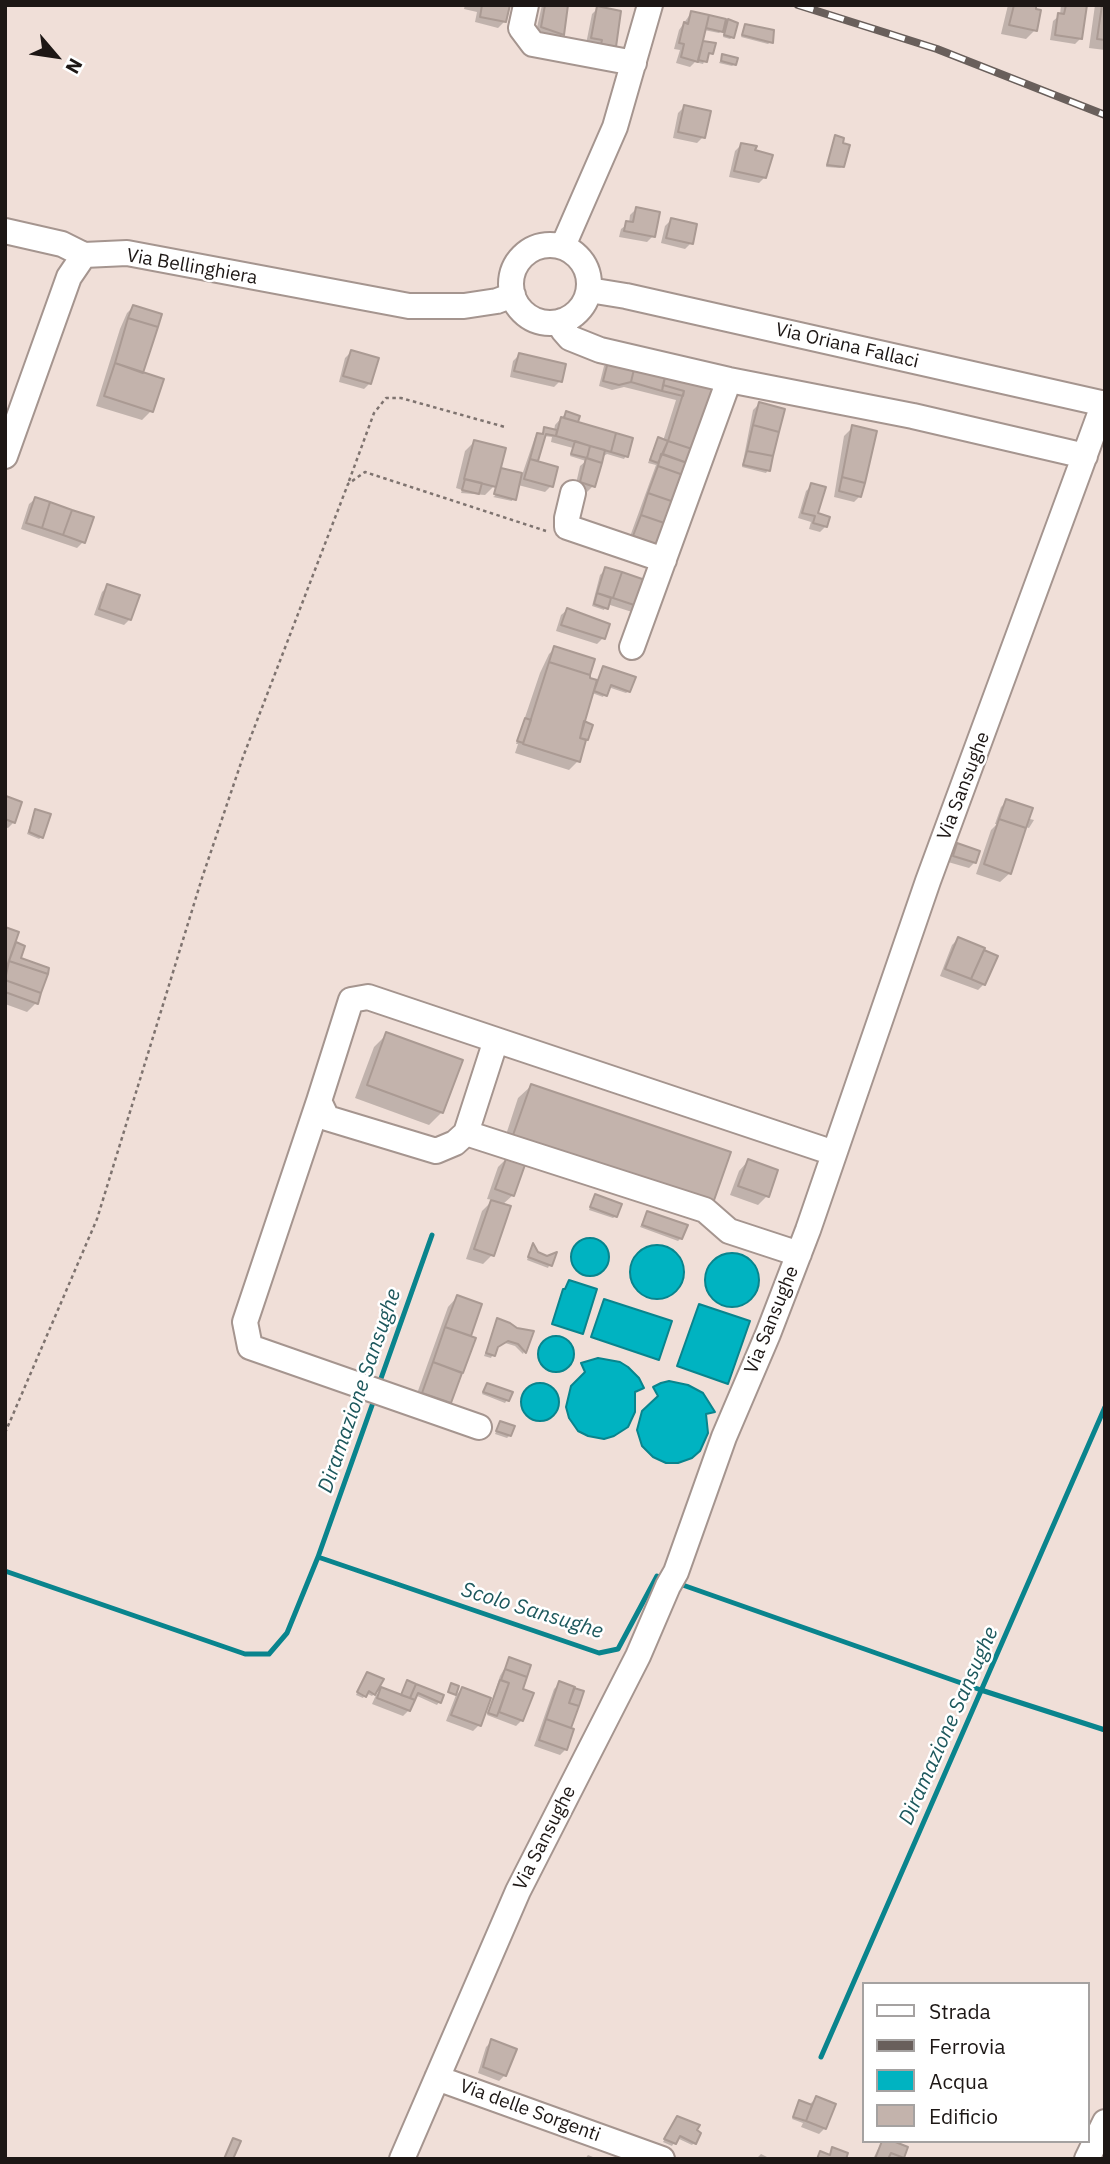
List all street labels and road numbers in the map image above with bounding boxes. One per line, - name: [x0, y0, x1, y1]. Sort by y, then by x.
- street label: Via Bellinghiera: [125, 244, 259, 290]
- street label: Via Oriana Fallaci: [773, 318, 921, 374]
- street label: Via Sansughe: [933, 729, 995, 843]
- street label: Via Sansughe: [740, 1263, 804, 1377]
- street label: Via Sansughe: [509, 1782, 581, 1894]
- street label: Via delle Sorgenti: [456, 2075, 604, 2147]

